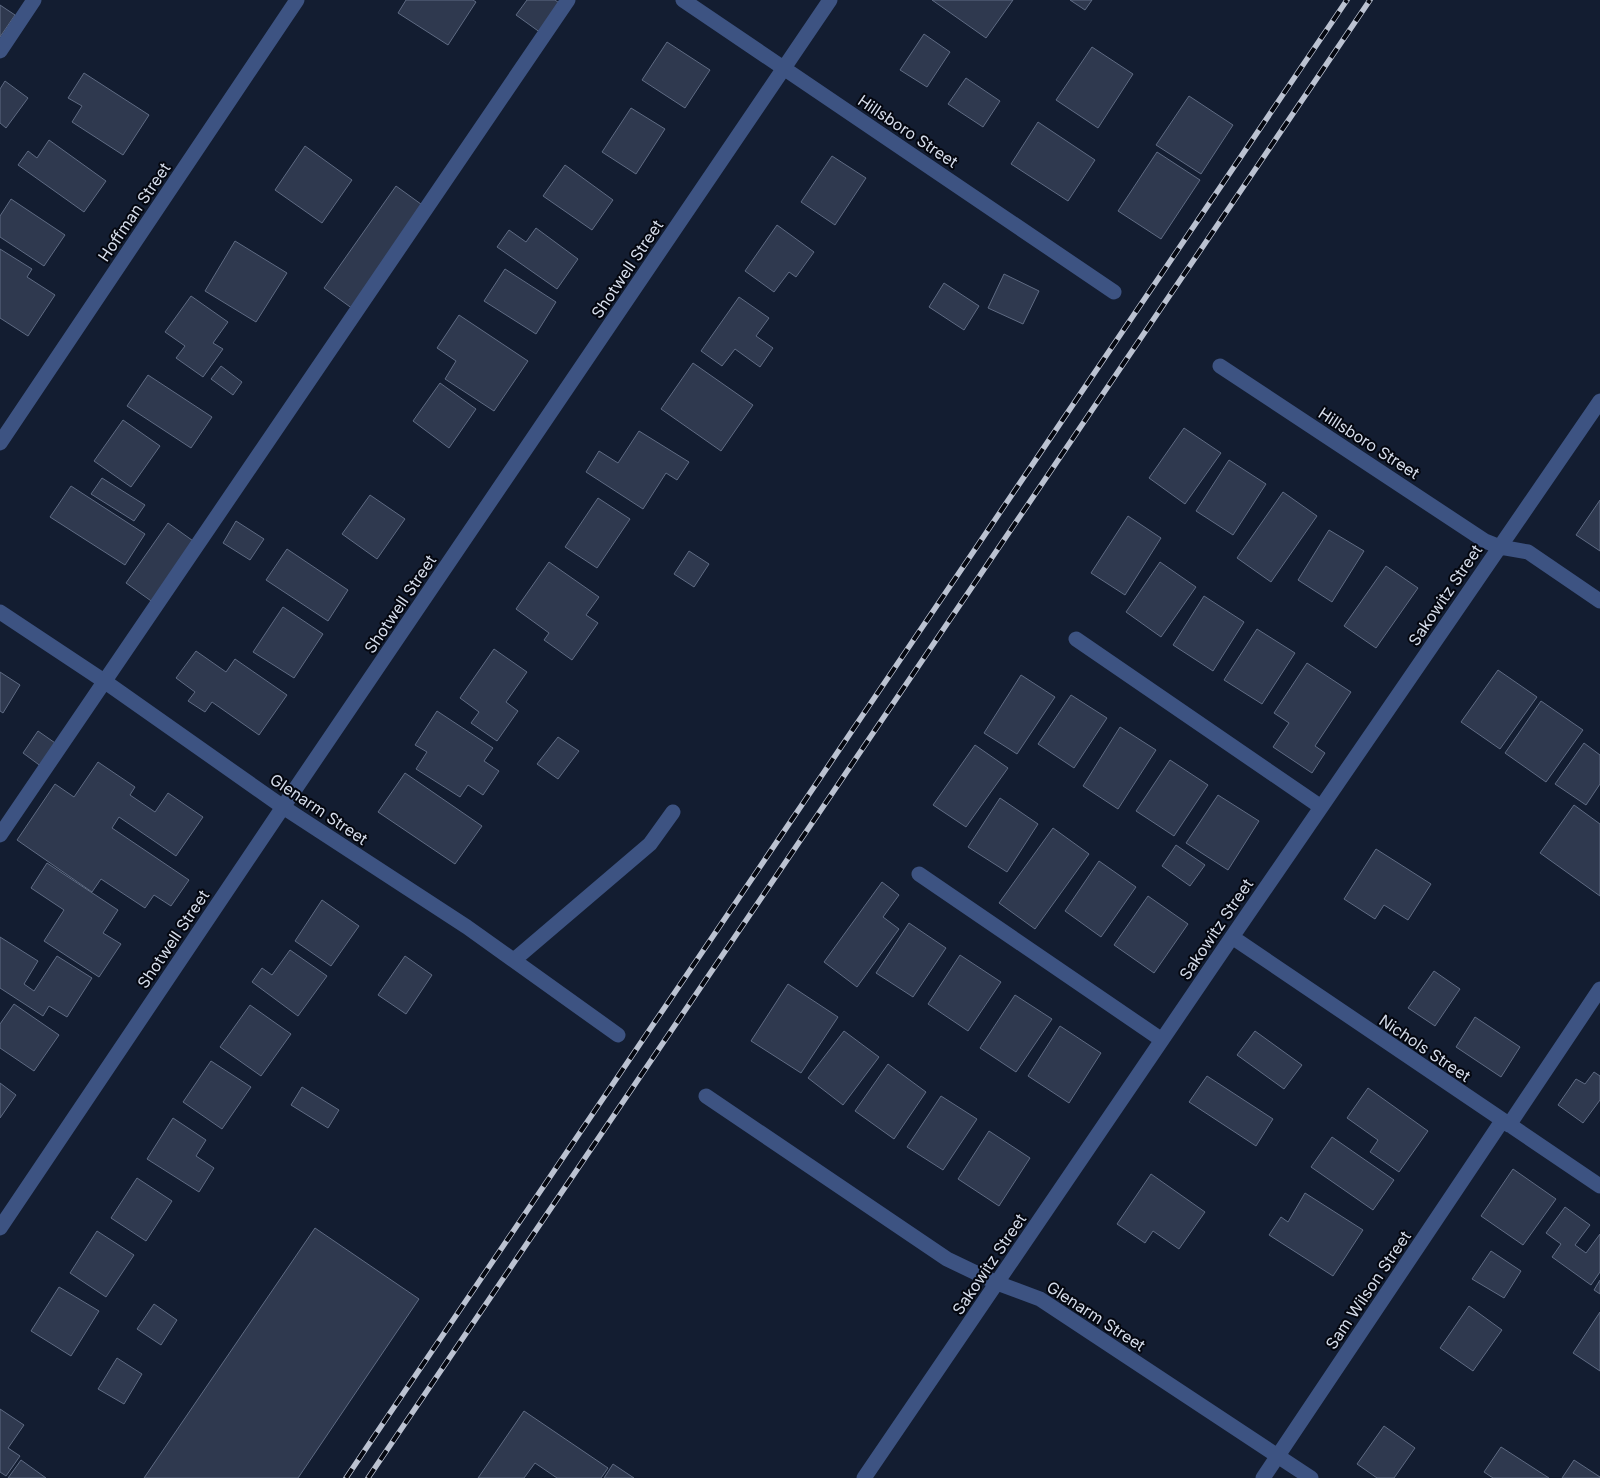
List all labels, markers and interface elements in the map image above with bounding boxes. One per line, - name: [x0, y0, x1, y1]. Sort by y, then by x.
- street label: Hillsboro Street: [854, 90, 962, 172]
- street label: Hoffman Street: [94, 159, 174, 265]
- street label: Shotwell Street: [587, 216, 667, 322]
- street label: Hillsboro Street: [1315, 403, 1423, 483]
- street label: Sakowitz Street: [1404, 541, 1486, 649]
- street label: Shotwell Street: [360, 551, 440, 657]
- street label: Glenarm Street: [266, 769, 372, 849]
- street label: Sakowitz Street: [1175, 875, 1257, 983]
- street label: Shotwell Street: [133, 886, 213, 992]
- street label: Nichols Street: [1375, 1010, 1475, 1086]
- street label: Sakowitz Street: [948, 1210, 1030, 1318]
- street label: Sam Wilson Street: [1321, 1227, 1415, 1353]
- street label: Glenarm Street: [1043, 1277, 1149, 1355]

